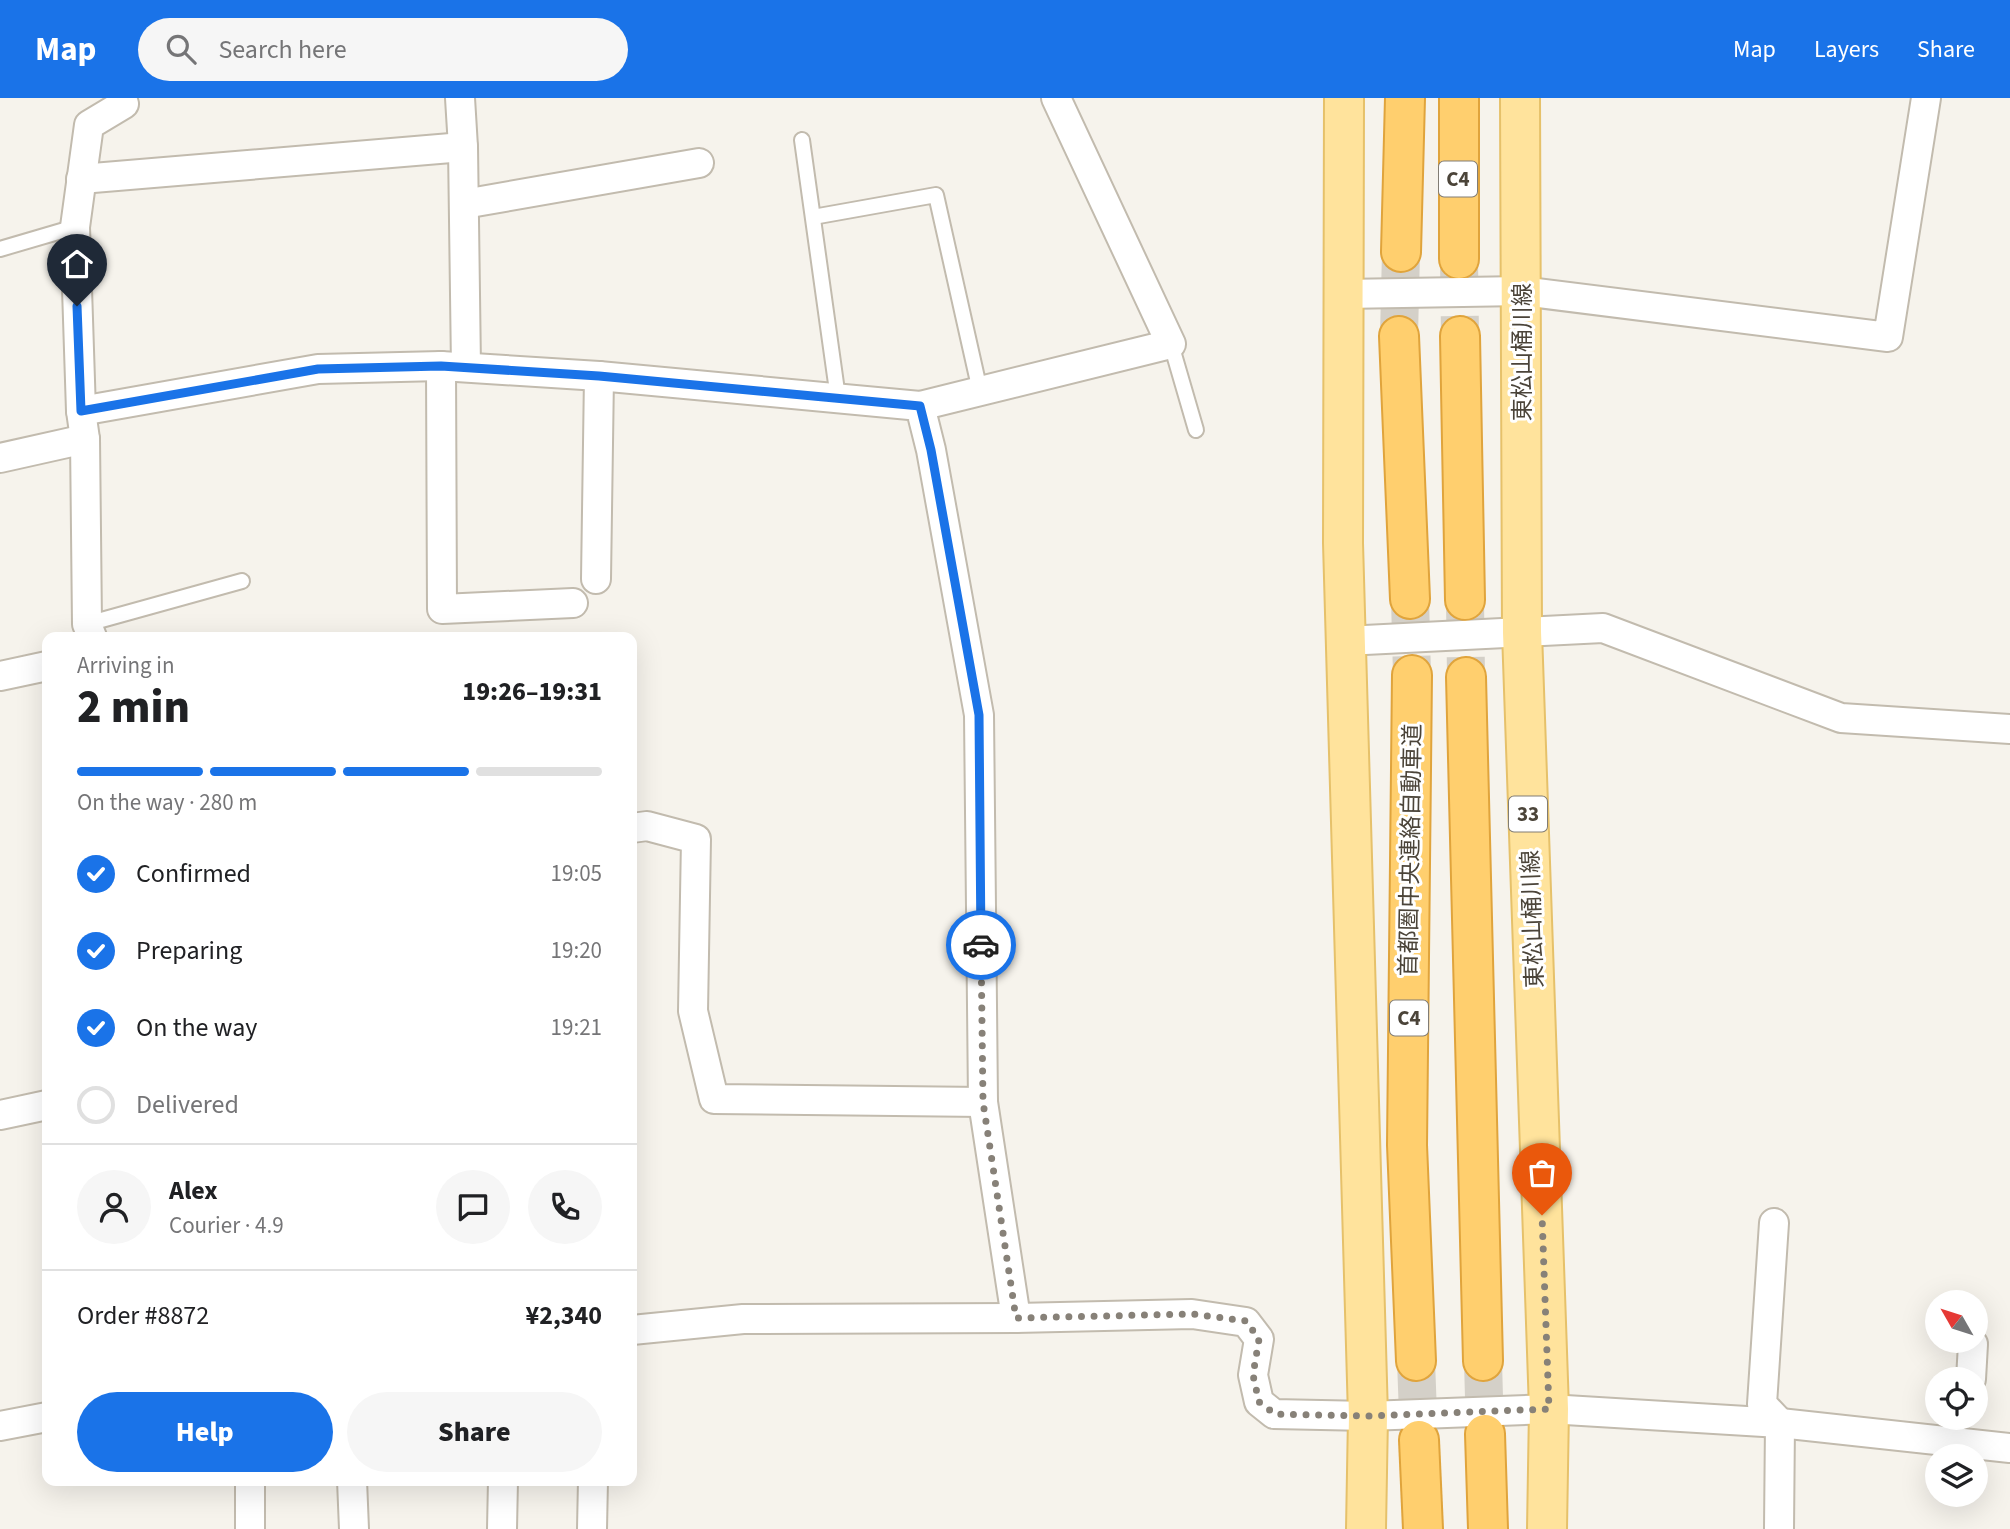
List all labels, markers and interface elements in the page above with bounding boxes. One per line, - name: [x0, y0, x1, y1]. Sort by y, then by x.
- search box: [138, 18, 628, 81]
- text: Map: [35, 26, 96, 73]
- icon: search: [162, 30, 200, 68]
- text: Search here: [218, 31, 347, 68]
- text: Map: [1733, 32, 1776, 67]
- text: Layers: [1814, 32, 1879, 67]
- text: Share: [1917, 32, 1975, 67]
- road number: C4: [1439, 162, 1477, 196]
- pin: [47, 234, 107, 306]
- icon: home: [58, 245, 96, 283]
- street label: 東松山桶川線: [1506, 283, 1539, 421]
- text: Arriving in: [77, 649, 175, 682]
- text: 19:26–19:31: [462, 673, 602, 710]
- text: 2 min: [77, 675, 190, 740]
- street label: 首都圏中央連絡自動車道: [1392, 723, 1429, 977]
- text: On the way · 280 m: [77, 786, 257, 819]
- road number: 33: [1509, 796, 1547, 832]
- street label: 東松山桶川線: [1514, 849, 1551, 989]
- icon: check: [77, 855, 115, 893]
- text: Confirmed: [136, 855, 251, 892]
- text: 19:05: [551, 857, 602, 890]
- courier: [946, 910, 1016, 980]
- icon: car: [962, 926, 1000, 964]
- icon: check: [77, 932, 115, 970]
- text: Preparing: [136, 932, 242, 969]
- text: 19:20: [551, 934, 602, 967]
- road number: C4: [1390, 1000, 1428, 1035]
- icon: check: [77, 1009, 115, 1047]
- text: On the way: [136, 1009, 257, 1046]
- text: 19:21: [551, 1011, 602, 1044]
- text: Delivered: [136, 1086, 239, 1123]
- pin: [1512, 1143, 1572, 1215]
- icon: bag: [1523, 1154, 1561, 1192]
- button: person: [77, 1170, 151, 1244]
- button: chat: [436, 1170, 510, 1244]
- button: phone: [528, 1170, 602, 1244]
- text: Alex: [169, 1172, 218, 1209]
- text: Courier · 4.9: [169, 1209, 284, 1242]
- north arrow: [1925, 1290, 1988, 1353]
- map controls: [1925, 1290, 1988, 1507]
- text: Order #8872: [77, 1297, 209, 1334]
- text: ¥2,340: [526, 1297, 602, 1334]
- button: locate: [1925, 1367, 1988, 1430]
- button: Help: [77, 1392, 333, 1472]
- button: Share: [347, 1392, 602, 1472]
- button: layers: [1925, 1444, 1988, 1507]

